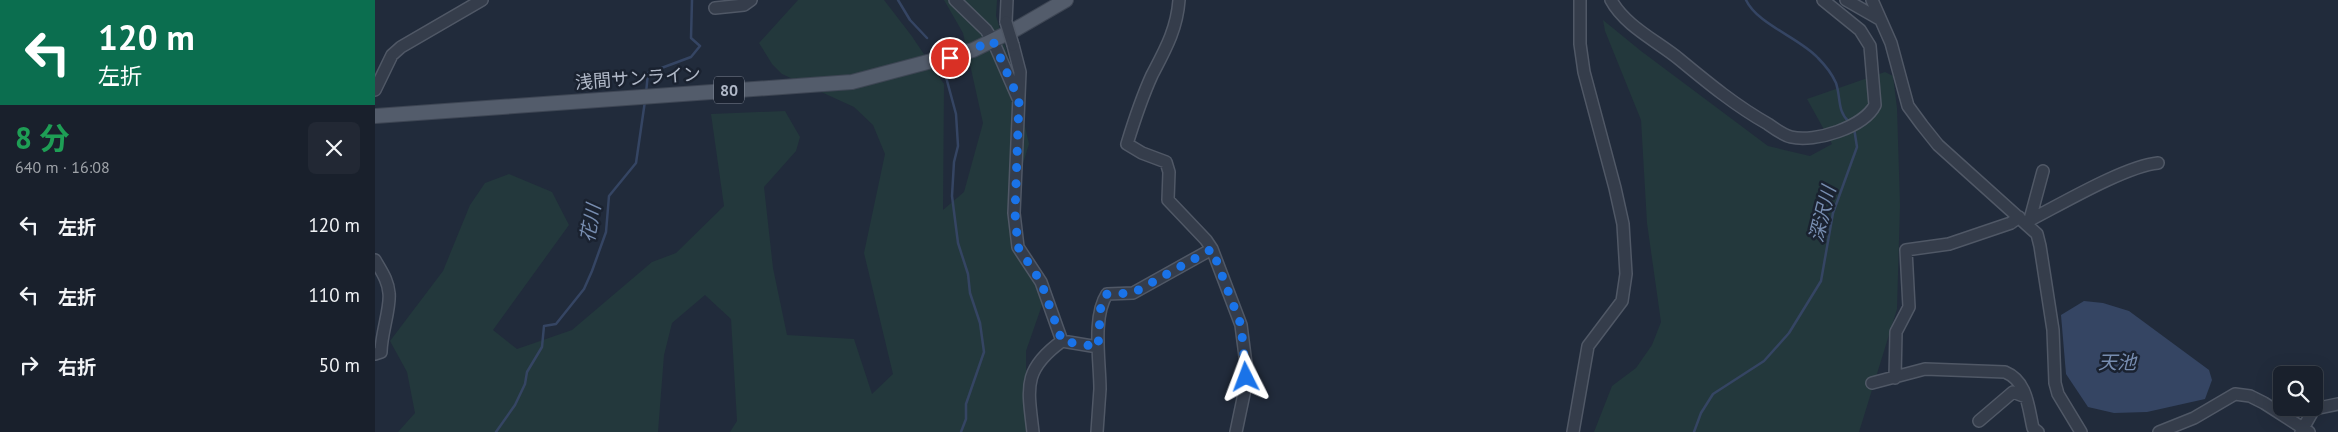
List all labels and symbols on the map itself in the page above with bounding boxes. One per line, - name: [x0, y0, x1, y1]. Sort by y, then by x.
- pin: [929, 37, 971, 79]
- street label: 浅間サンライン: [574, 62, 702, 94]
- road number: 80: [714, 76, 744, 104]
- water label: 深沢川: [1803, 182, 1841, 245]
- water label: 花川: [575, 200, 605, 244]
- position arrow: [1219, 350, 1271, 402]
- water label: 天池: [2098, 350, 2138, 374]

